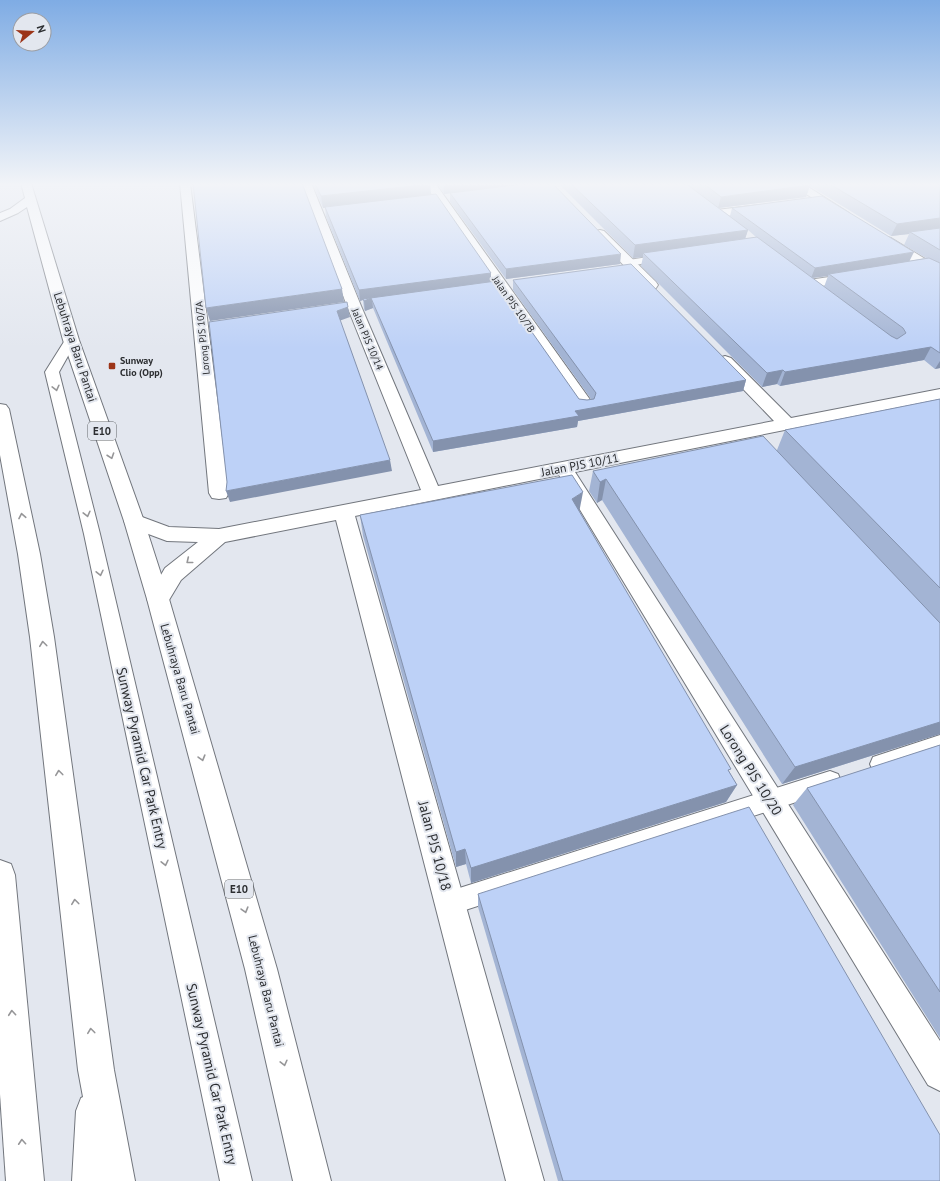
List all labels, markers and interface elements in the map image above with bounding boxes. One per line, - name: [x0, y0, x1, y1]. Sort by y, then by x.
- north arrow: [12, 12, 52, 52]
- text: N: [34, 23, 49, 35]
- street label: Jalan PJS 10/7B: [489, 273, 538, 335]
- street label: Lebuhraya Baru Pantai: [51, 290, 100, 404]
- street label: Lorong PJS 10/7A: [192, 300, 213, 375]
- street label: Jalan PJS 10/14: [348, 305, 387, 372]
- place label: Sunway Clio (Opp): [120, 354, 163, 379]
- marker: Sunway Clio (Opp): [107, 361, 117, 371]
- one-way arrow: [52, 385, 60, 391]
- road number: E10: [88, 422, 116, 440]
- street label: Jalan PJS 10/11: [539, 450, 620, 480]
- one-way arrow: [107, 453, 115, 460]
- one-way arrow: [82, 511, 90, 517]
- one-way arrow: [18, 513, 26, 519]
- one-way arrow: [186, 556, 194, 563]
- one-way arrow: [96, 569, 104, 576]
- street label: Lebuhraya Baru Pantai: [157, 622, 203, 736]
- one-way arrow: [39, 641, 48, 647]
- street label: Sunway Pyramid Car Park Entry: [112, 666, 172, 851]
- street label: Lorong PJS 10/20: [716, 721, 786, 819]
- one-way arrow: [198, 755, 206, 761]
- one-way arrow: [55, 770, 64, 776]
- street label: Jalan PJS 10/18: [414, 798, 456, 893]
- one-way arrow: [161, 860, 169, 866]
- road number: E10: [225, 880, 253, 898]
- one-way arrow: [71, 899, 80, 905]
- one-way arrow: [240, 907, 249, 914]
- street label: Lebuhraya Baru Pantai: [245, 933, 288, 1048]
- street label: Sunway Pyramid Car Park Entry: [182, 982, 242, 1167]
- one-way arrow: [8, 1009, 17, 1016]
- one-way arrow: [87, 1028, 96, 1034]
- one-way arrow: [279, 1060, 287, 1067]
- one-way arrow: [18, 1139, 27, 1145]

